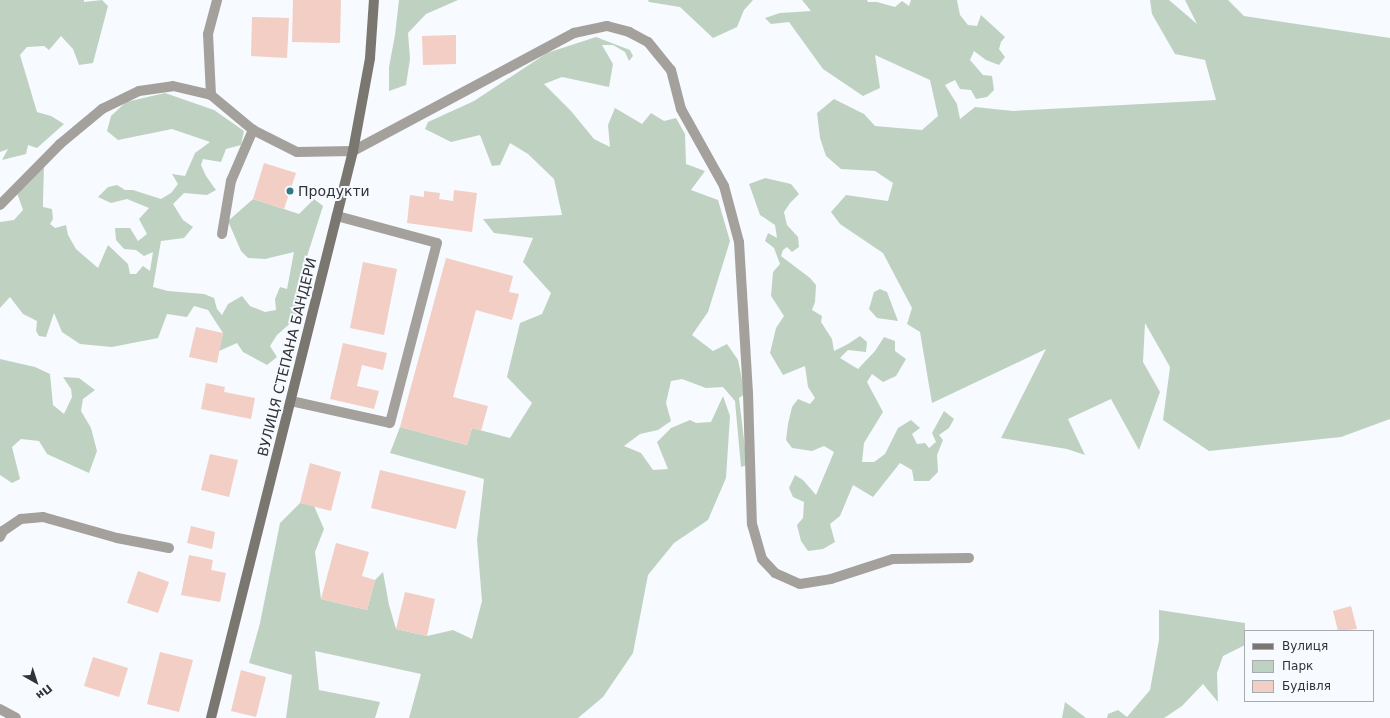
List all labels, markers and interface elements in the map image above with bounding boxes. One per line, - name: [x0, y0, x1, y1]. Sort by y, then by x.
- place label: Продукти: [298, 183, 370, 199]
- marker: Продукти: [285, 186, 295, 196]
- street label: ВУЛИЦЯ СТЕПАНА БАНДЕРИ: [254, 256, 320, 458]
- legend: [1244, 630, 1374, 702]
- text: Вулиця: [1282, 639, 1328, 653]
- text: Парк: [1282, 659, 1313, 673]
- north arrow: [16, 662, 56, 702]
- text: Будівля: [1282, 679, 1331, 693]
- text: Пн: [33, 681, 54, 702]

